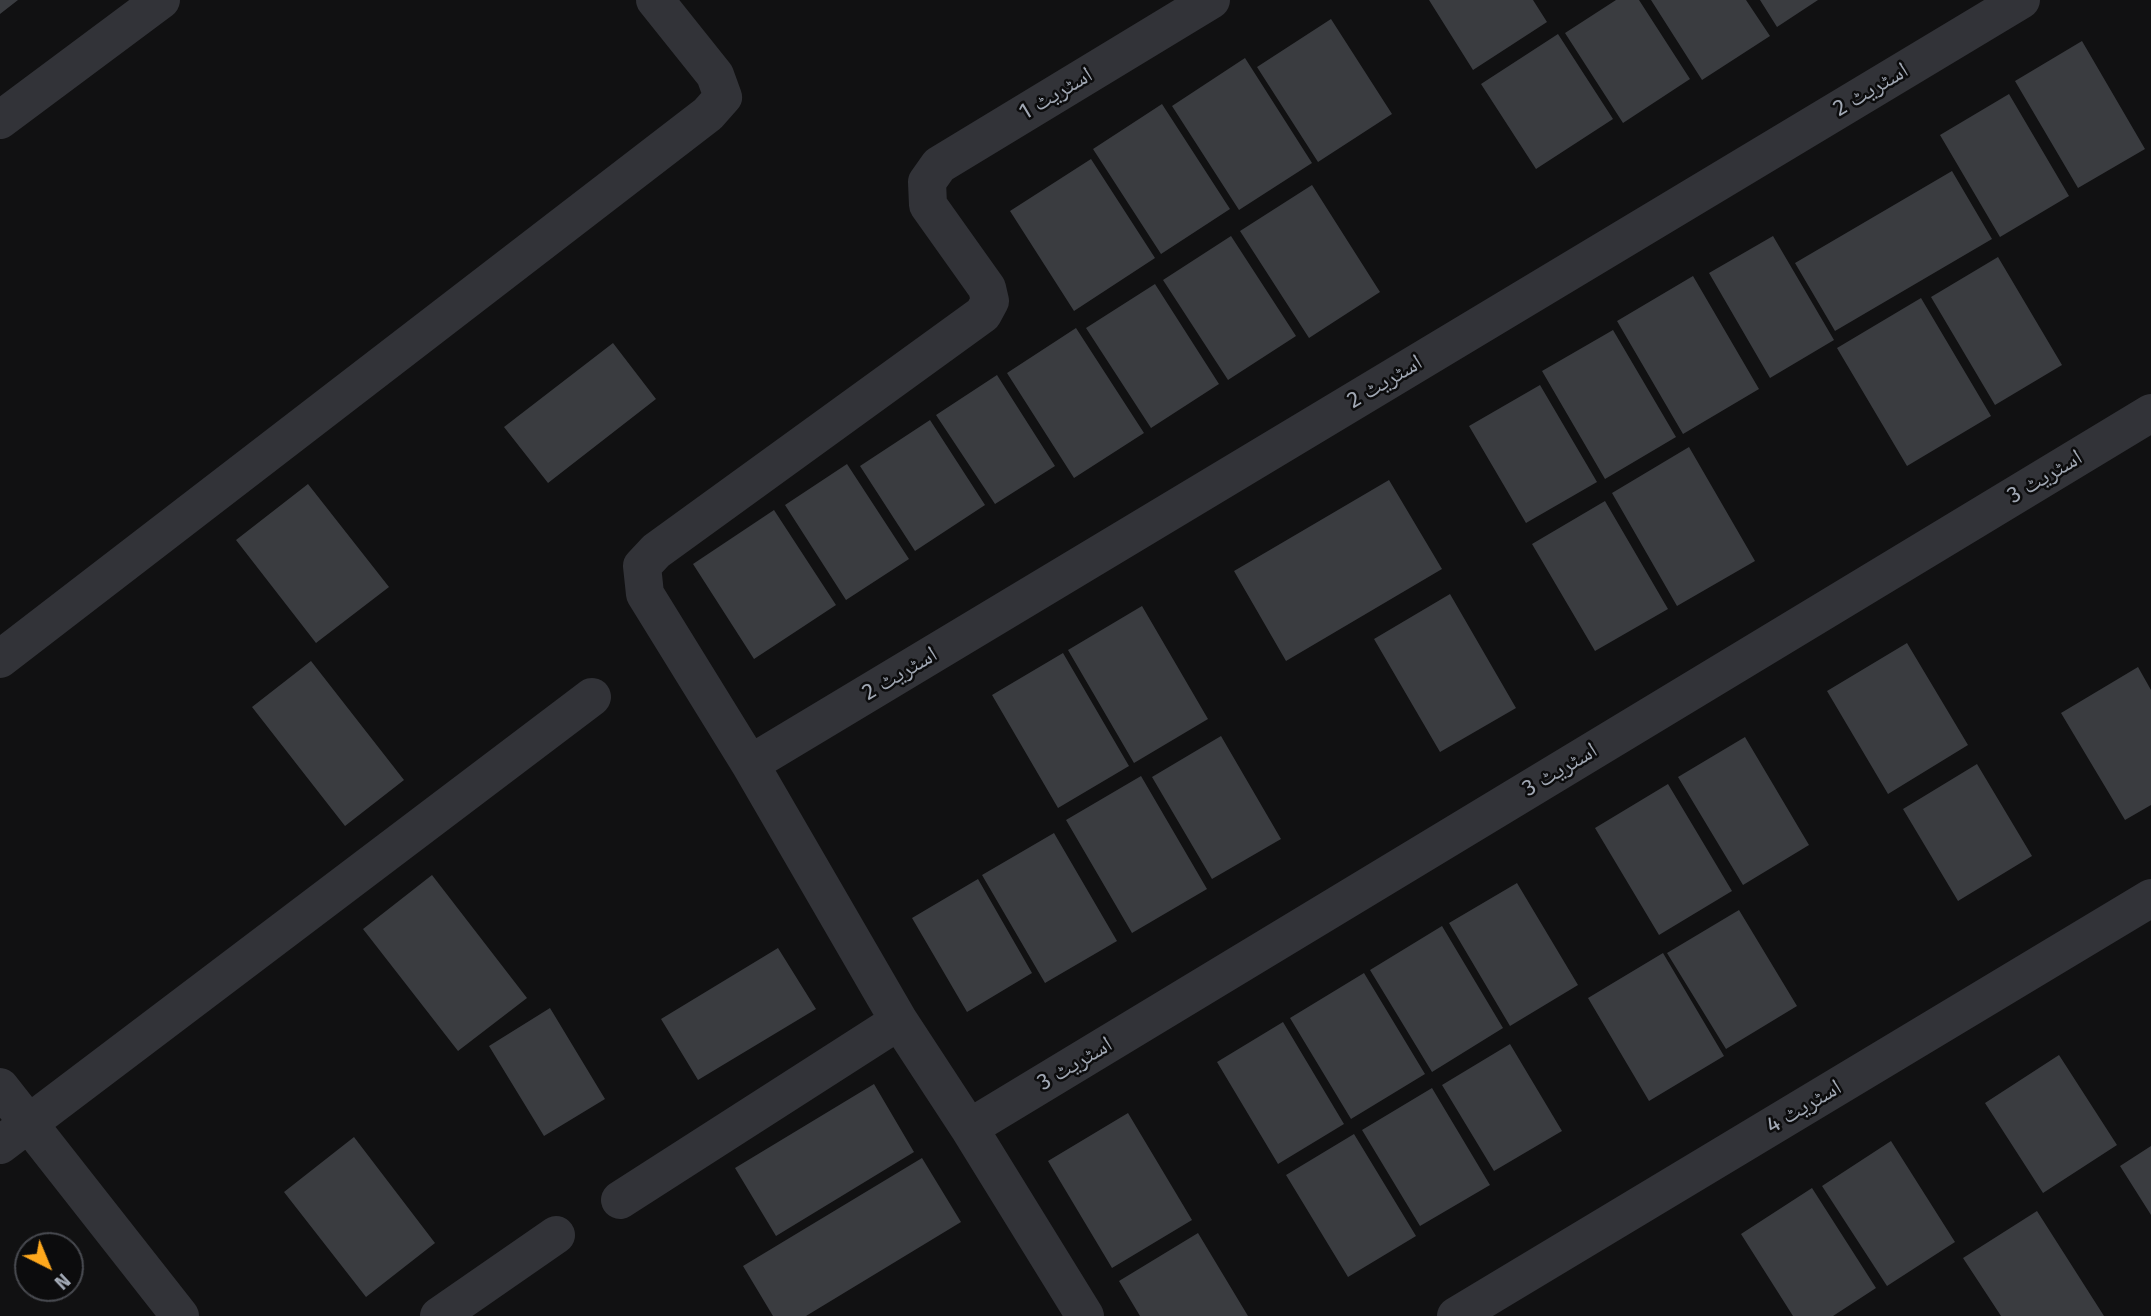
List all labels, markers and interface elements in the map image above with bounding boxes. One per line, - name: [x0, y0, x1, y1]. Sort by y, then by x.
- street label: اسٹریٹ 2: [1829, 57, 1913, 123]
- street label: اسٹریٹ 1: [1014, 61, 1098, 127]
- street label: اسٹریٹ 2: [1343, 349, 1427, 415]
- street label: اسٹریٹ 3: [2003, 444, 2087, 510]
- street label: اسٹریٹ 2: [858, 641, 942, 707]
- street label: اسٹریٹ 3: [1518, 737, 1602, 803]
- street label: اسٹریٹ 3: [1033, 1031, 1117, 1097]
- street label: اسٹریٹ 4: [1761, 1074, 1847, 1140]
- north arrow: [14, 1232, 84, 1302]
- text: N: [50, 1269, 75, 1294]

